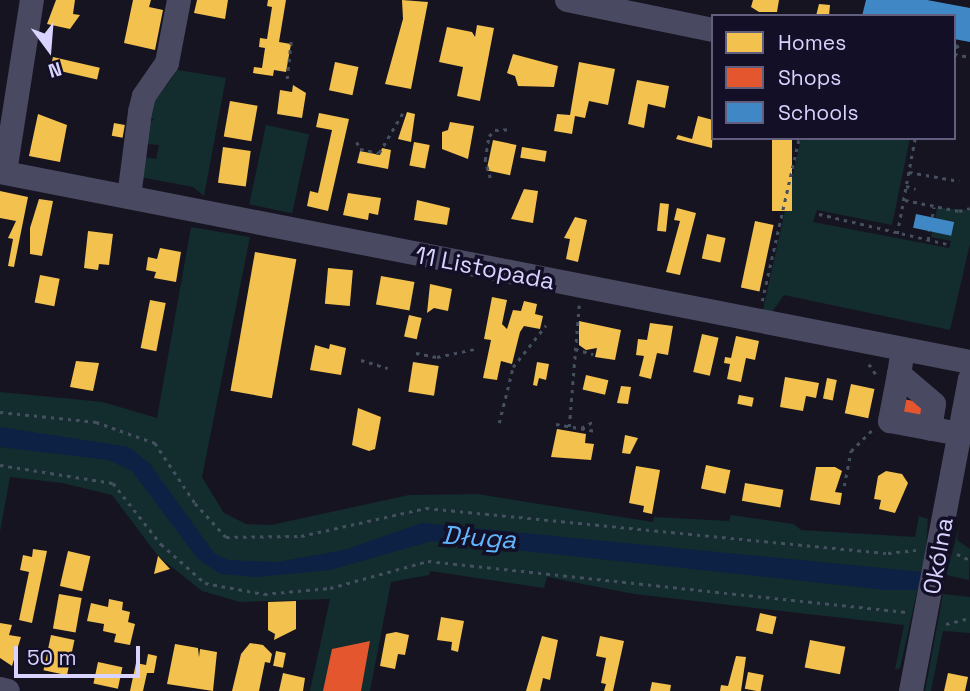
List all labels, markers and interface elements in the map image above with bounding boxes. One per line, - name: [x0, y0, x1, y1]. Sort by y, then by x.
- north arrow: [14, 14, 84, 84]
- legend: [711, 14, 956, 140]
- text: Homes: [778, 29, 846, 56]
- text: N: [45, 56, 64, 83]
- text: Shops: [778, 64, 841, 91]
- text: Schools: [778, 99, 858, 126]
- street label: 11 Listopada: [413, 240, 557, 296]
- street label: Okólna: [917, 515, 959, 597]
- water label: Długa: [441, 520, 517, 556]
- scale bar: [18, 632, 144, 676]
- text: 50 m: [27, 644, 77, 671]

